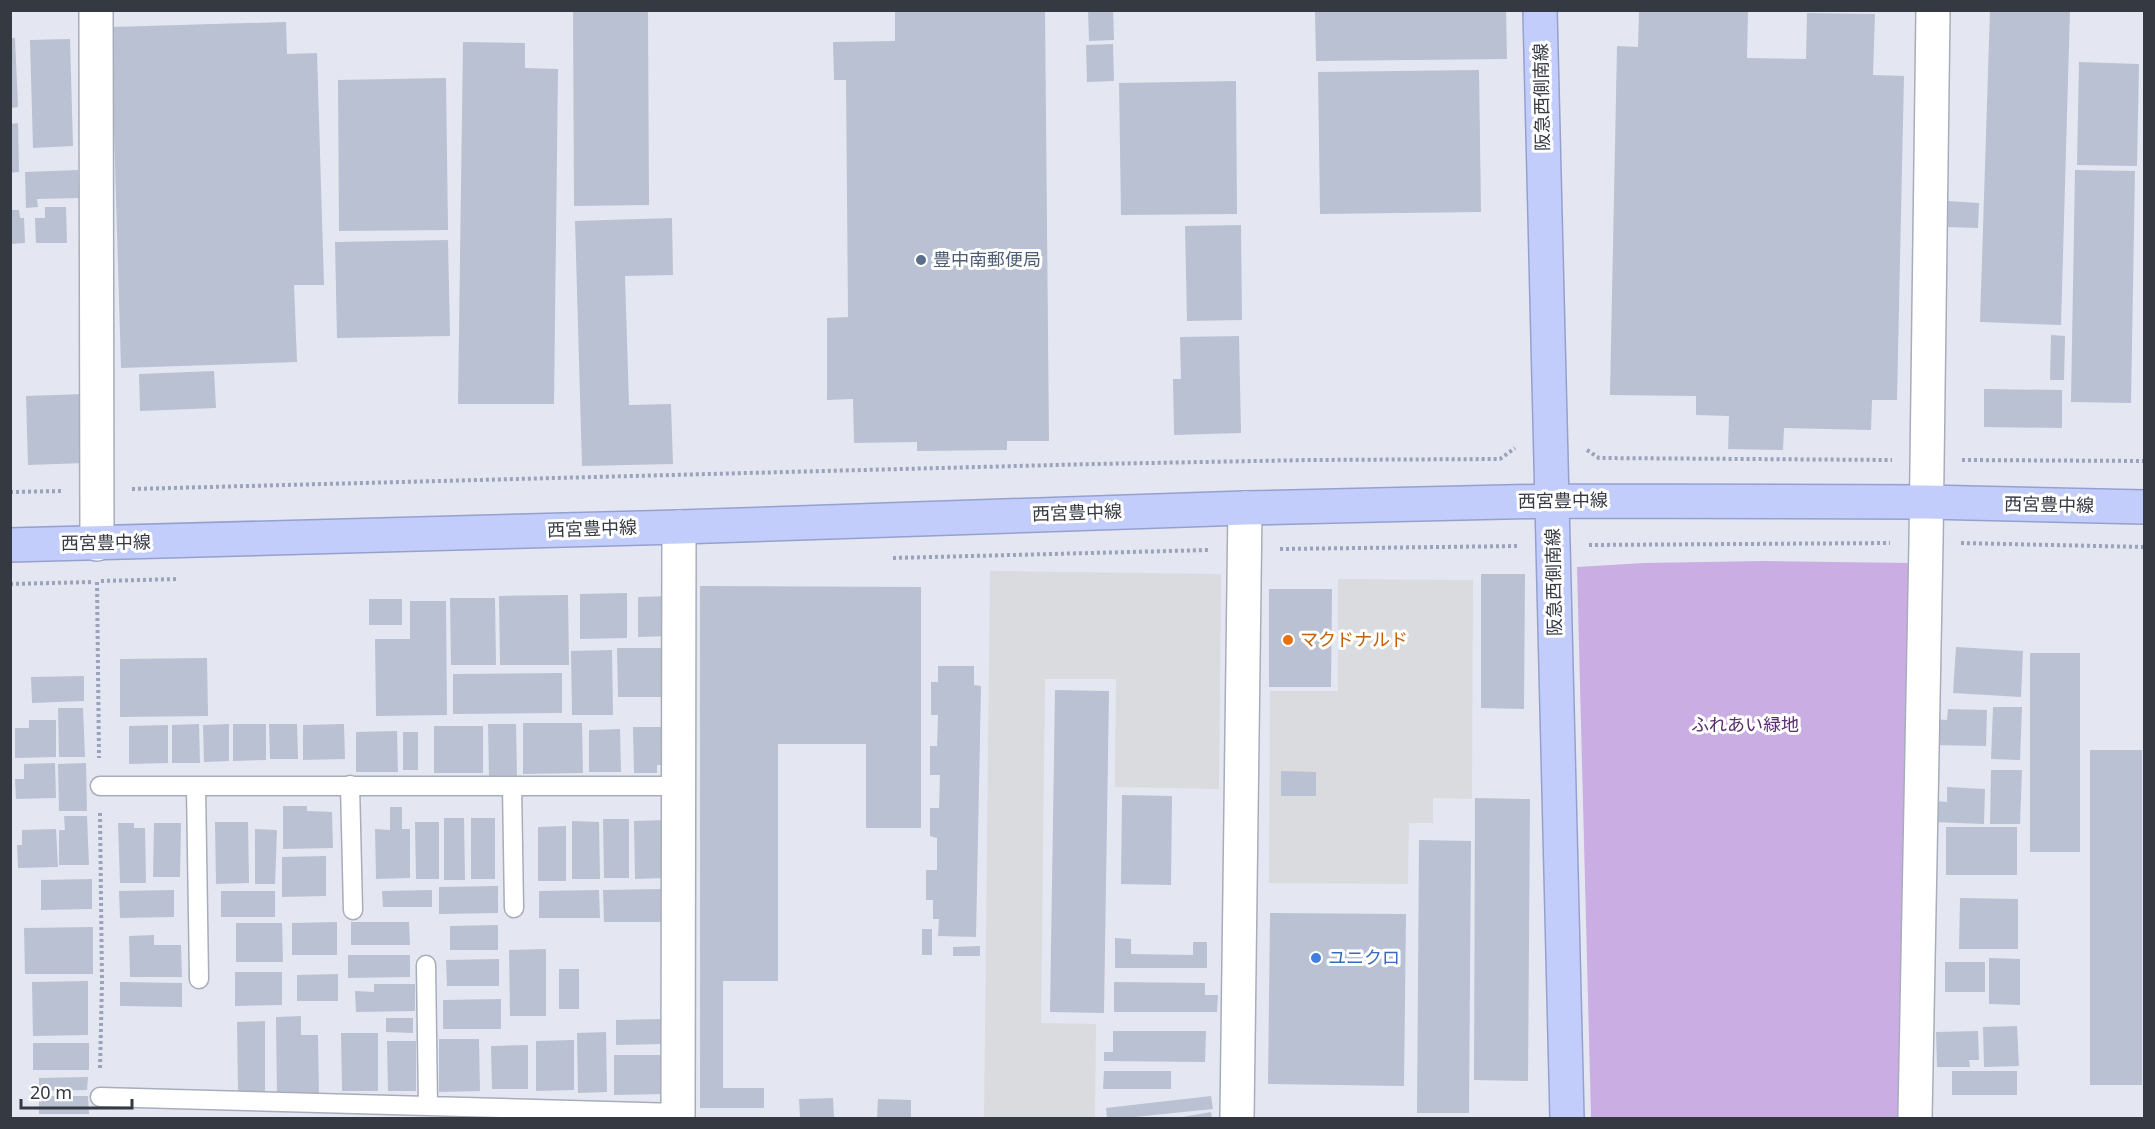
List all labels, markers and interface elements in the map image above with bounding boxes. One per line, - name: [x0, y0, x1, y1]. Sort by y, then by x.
- street label: 阪急西側南線: [1528, 43, 1554, 151]
- place label: 豊中南郵便局: [933, 247, 1041, 271]
- marker: 豊中南郵便局: [914, 253, 928, 267]
- street label: 西宮豊中線: [1518, 487, 1608, 513]
- street label: 西宮豊中線: [2004, 491, 2094, 517]
- street label: 西宮豊中線: [1032, 498, 1122, 526]
- street label: 西宮豊中線: [547, 514, 637, 542]
- street label: 阪急西側南線: [1540, 528, 1566, 636]
- street label: 西宮豊中線: [61, 529, 151, 555]
- place label: マクドナルド: [1300, 627, 1408, 651]
- marker: マクドナルド: [1281, 633, 1295, 647]
- park label: ふれあい緑地: [1691, 712, 1799, 736]
- place label: ユニクロ: [1328, 945, 1400, 969]
- marker: ユニクロ: [1309, 951, 1323, 965]
- scale bar: [21, 1072, 132, 1110]
- text: 20 m: [30, 1080, 72, 1104]

